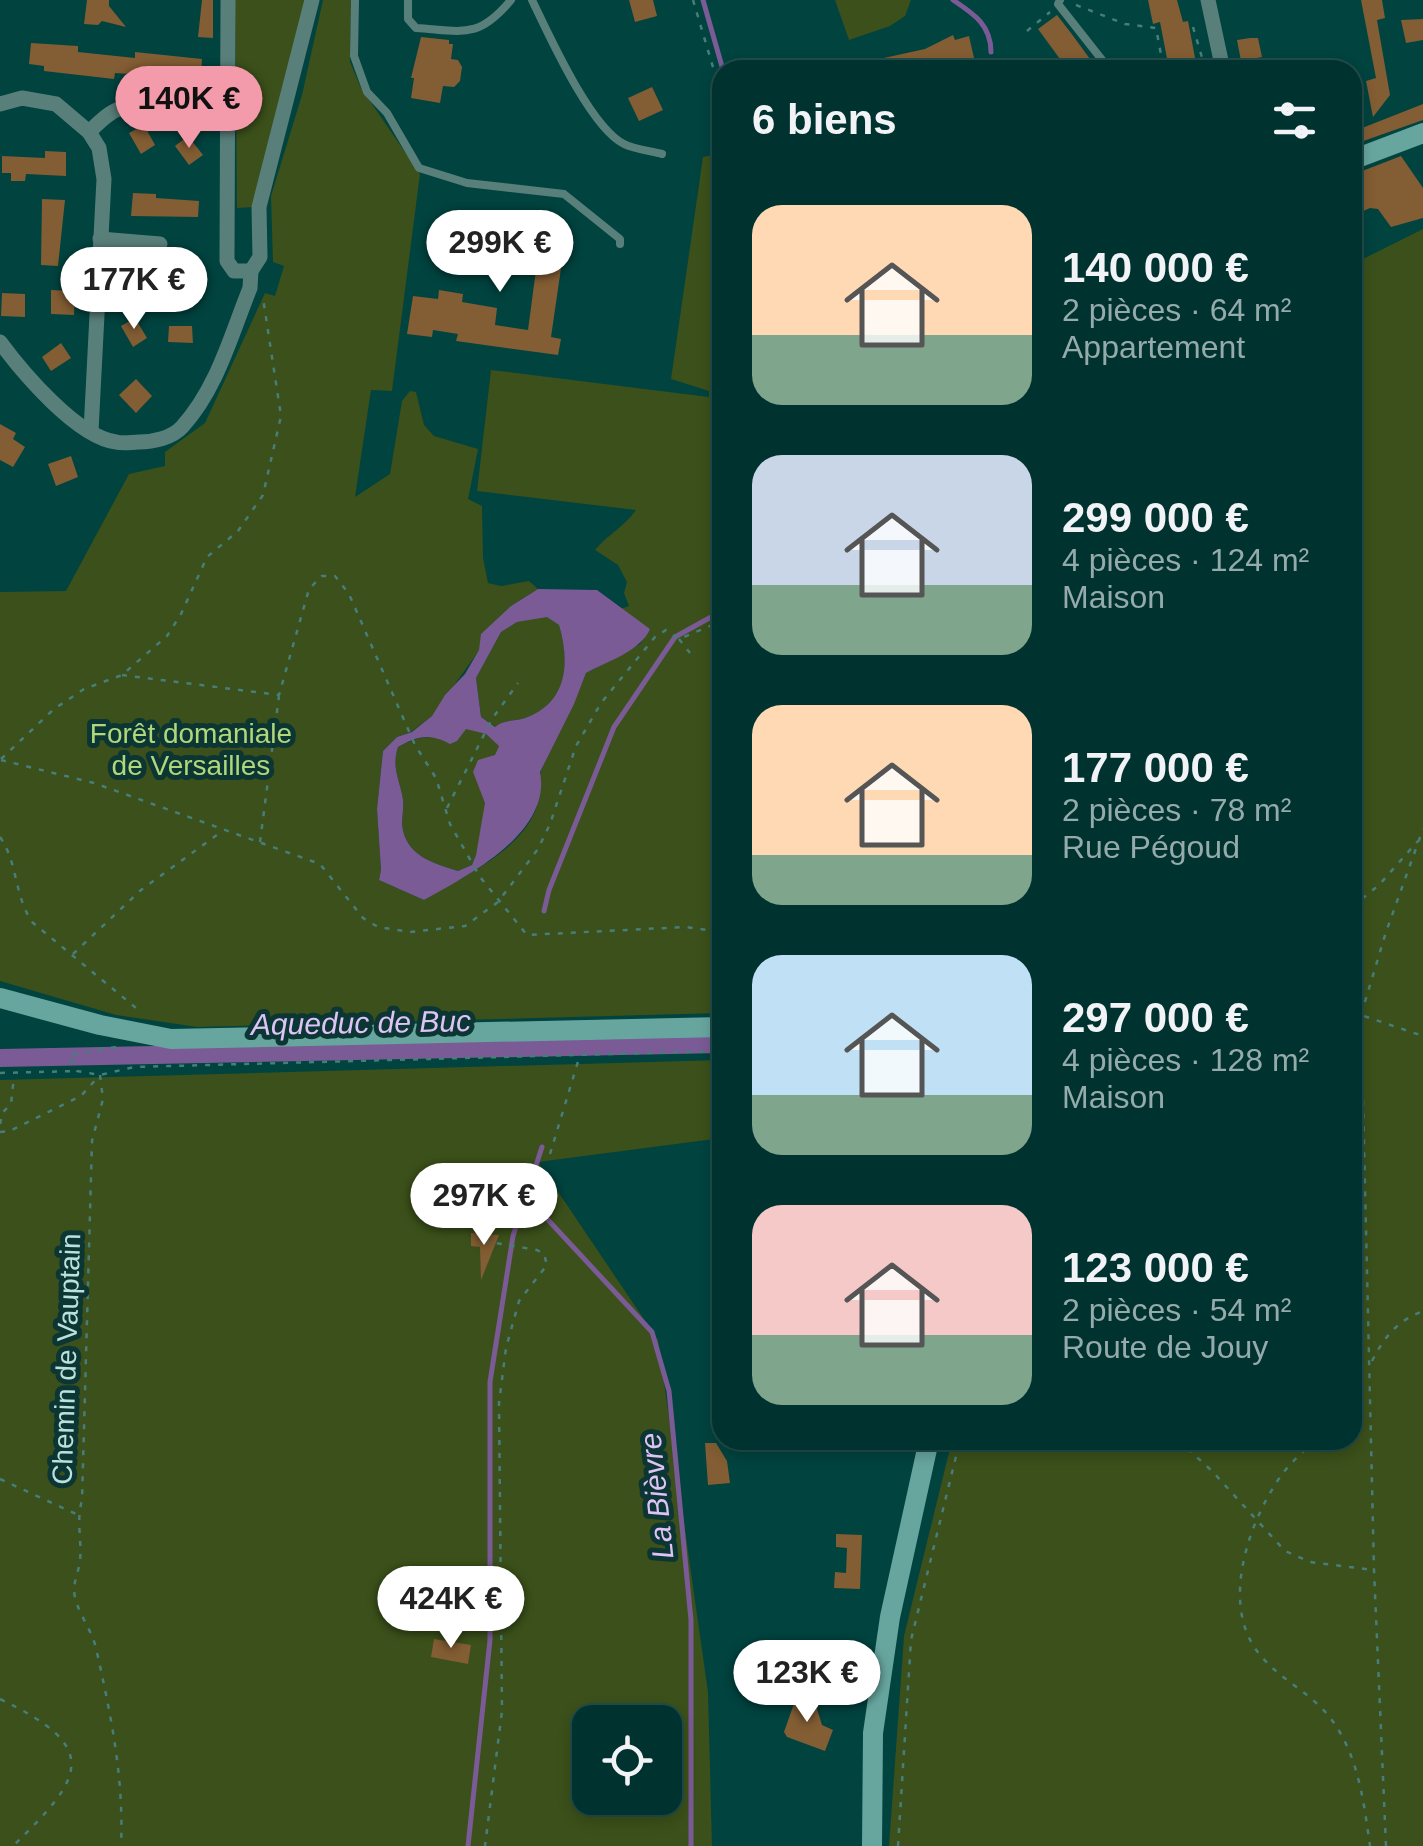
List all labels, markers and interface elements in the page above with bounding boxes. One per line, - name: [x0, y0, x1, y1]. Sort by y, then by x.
- pin: 140K €: [108, 66, 270, 151]
- text: 140K €: [137, 80, 241, 116]
- icon: filters: [1267, 93, 1322, 148]
- text: 6 biens: [752, 96, 897, 143]
- pin: 299K €: [419, 210, 581, 295]
- text: 299K €: [448, 224, 552, 260]
- text: 140 000 €: [1062, 244, 1249, 291]
- icon: home: [832, 245, 952, 365]
- pin: 177K €: [53, 247, 215, 332]
- text: 177K €: [82, 261, 186, 297]
- text: 2 pièces · 64 m²: [1062, 292, 1291, 328]
- text: Appartement: [1062, 329, 1245, 365]
- text: 299 000 €: [1062, 494, 1249, 541]
- icon: home: [832, 495, 952, 615]
- text: 4 pièces · 124 m²: [1062, 542, 1309, 578]
- text: Maison: [1062, 579, 1165, 615]
- park label: Forêt domaniale de Versailles: [90, 718, 292, 781]
- text: 177 000 €: [1062, 744, 1249, 791]
- icon: home: [832, 745, 952, 865]
- text: 2 pièces · 78 m²: [1062, 792, 1291, 828]
- text: Rue Pégoud: [1062, 829, 1240, 865]
- text: 297 000 €: [1062, 994, 1249, 1041]
- icon: home: [832, 995, 952, 1115]
- water label: Aqueduc de Buc: [249, 1004, 471, 1041]
- text: 4 pièces · 128 m²: [1062, 1042, 1309, 1078]
- text: Maison: [1062, 1079, 1165, 1115]
- pin: 297K €: [403, 1163, 565, 1248]
- text: 297K €: [432, 1177, 536, 1213]
- street label: Chemin de Vauptain: [47, 1233, 86, 1485]
- text: 123 000 €: [1062, 1244, 1249, 1291]
- icon: home: [832, 1245, 952, 1365]
- text: 2 pièces · 54 m²: [1062, 1292, 1291, 1328]
- text: Route de Jouy: [1062, 1329, 1268, 1365]
- water label: La Bièvre: [633, 1431, 680, 1561]
- pin: 424K €: [370, 1566, 532, 1651]
- text: 424K €: [399, 1580, 503, 1616]
- pin: 123K €: [726, 1640, 888, 1725]
- text: 123K €: [755, 1654, 859, 1690]
- map controls: [572, 1705, 682, 1815]
- button: locate: [572, 1705, 682, 1815]

